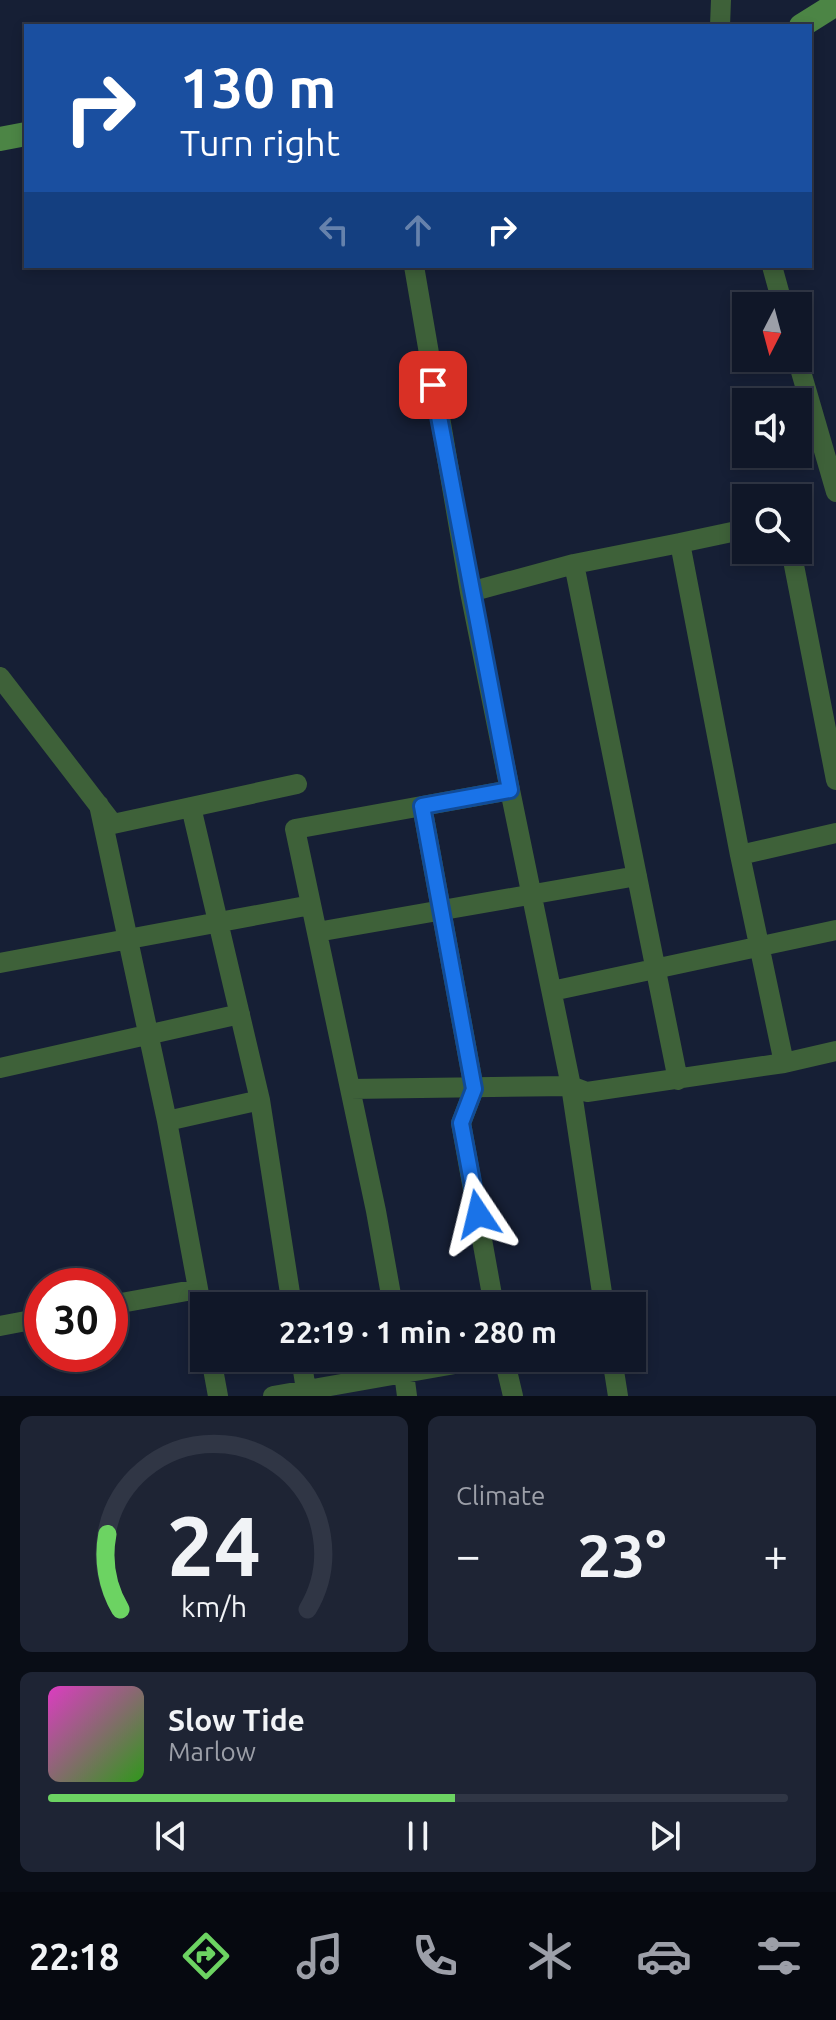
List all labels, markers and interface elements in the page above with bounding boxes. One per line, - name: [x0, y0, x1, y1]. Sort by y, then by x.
- icon: right: [48, 56, 152, 160]
- text: 130 m: [180, 56, 336, 119]
- text: Turn right: [180, 122, 340, 163]
- icon: left: [312, 208, 356, 252]
- icon: ahead: [396, 208, 440, 252]
- icon: right: [480, 208, 524, 252]
- north arrow: [732, 292, 812, 372]
- map controls: [732, 292, 812, 564]
- pin: [399, 351, 467, 419]
- icon: arrive: [411, 363, 455, 407]
- button: sound: [732, 388, 812, 468]
- button: search: [732, 484, 812, 564]
- position arrow: [436, 1172, 520, 1256]
- speed limit sign: 30: [24, 1268, 128, 1372]
- text: 22:19 · 1 min · 280 m: [279, 1315, 557, 1349]
- text: Climate: [456, 1481, 545, 1510]
- text: 24: [167, 1498, 261, 1592]
- text: 23°: [578, 1521, 666, 1588]
- text: −: [456, 1530, 481, 1579]
- text: +: [763, 1530, 788, 1579]
- text: km/h: [181, 1590, 247, 1622]
- text: Slow Tide: [168, 1703, 305, 1737]
- text: Marlow: [168, 1737, 256, 1766]
- icon: previous: [149, 1814, 193, 1858]
- icon: pause: [396, 1814, 440, 1858]
- icon: next: [643, 1814, 687, 1858]
- icon: directions: [178, 1928, 234, 1984]
- icon: music: [292, 1928, 348, 1984]
- icon: phone: [407, 1928, 463, 1984]
- icon: climate: [522, 1928, 578, 1984]
- icon: car: [636, 1928, 692, 1984]
- icon: filters: [751, 1928, 807, 1984]
- text: 22:18: [29, 1936, 119, 1977]

